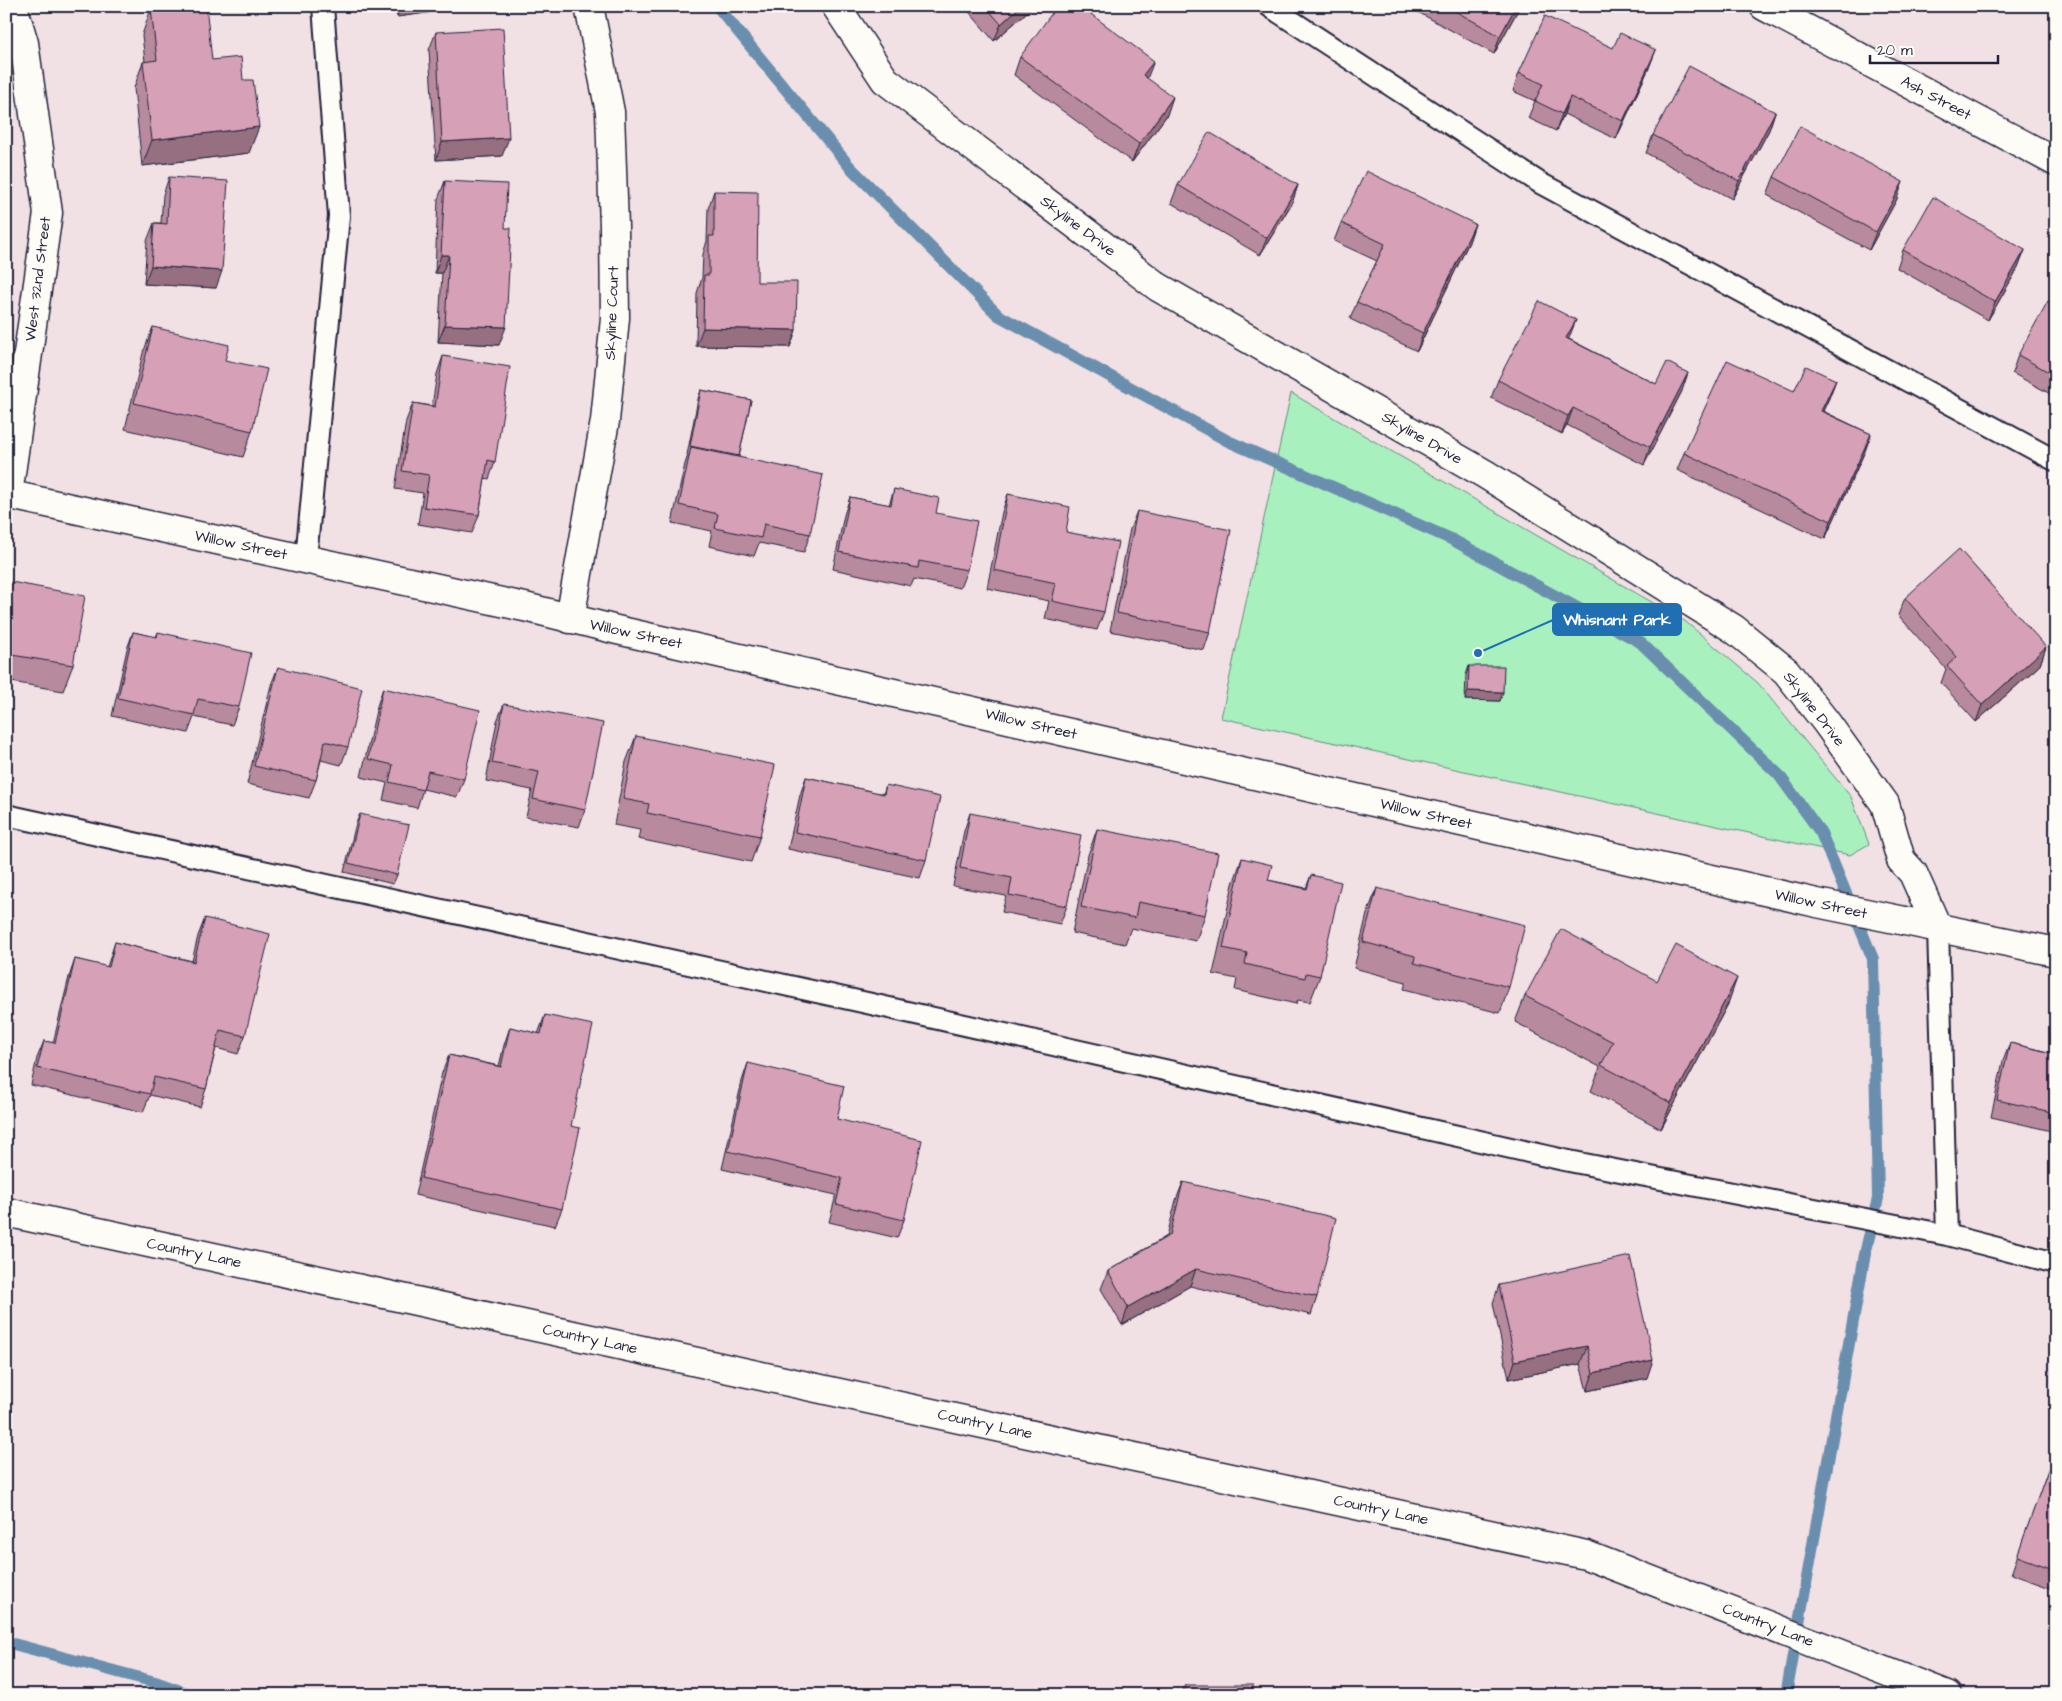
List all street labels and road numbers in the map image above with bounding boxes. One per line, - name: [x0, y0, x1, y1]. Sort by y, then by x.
- street label: Ash Street: [1897, 71, 1975, 125]
- street label: Skyline Drive: [1035, 191, 1120, 262]
- street label: West 32nd Street: [20, 215, 56, 343]
- street label: Skyline Court: [600, 265, 625, 361]
- street label: Skyline Drive: [1377, 407, 1466, 470]
- street label: Willow Street: [193, 525, 289, 565]
- street label: Willow Street: [588, 614, 684, 654]
- street label: Skyline Drive: [1777, 667, 1850, 751]
- street label: Willow Street: [983, 703, 1079, 745]
- street label: Willow Street: [1378, 793, 1474, 835]
- street label: Willow Street: [1773, 884, 1869, 924]
- street label: Country Lane: [144, 1233, 243, 1274]
- street label: Country Lane: [540, 1319, 639, 1360]
- street label: Country Lane: [935, 1404, 1034, 1445]
- street label: Country Lane: [1331, 1490, 1430, 1531]
- street label: Country Lane: [1719, 1598, 1817, 1653]

